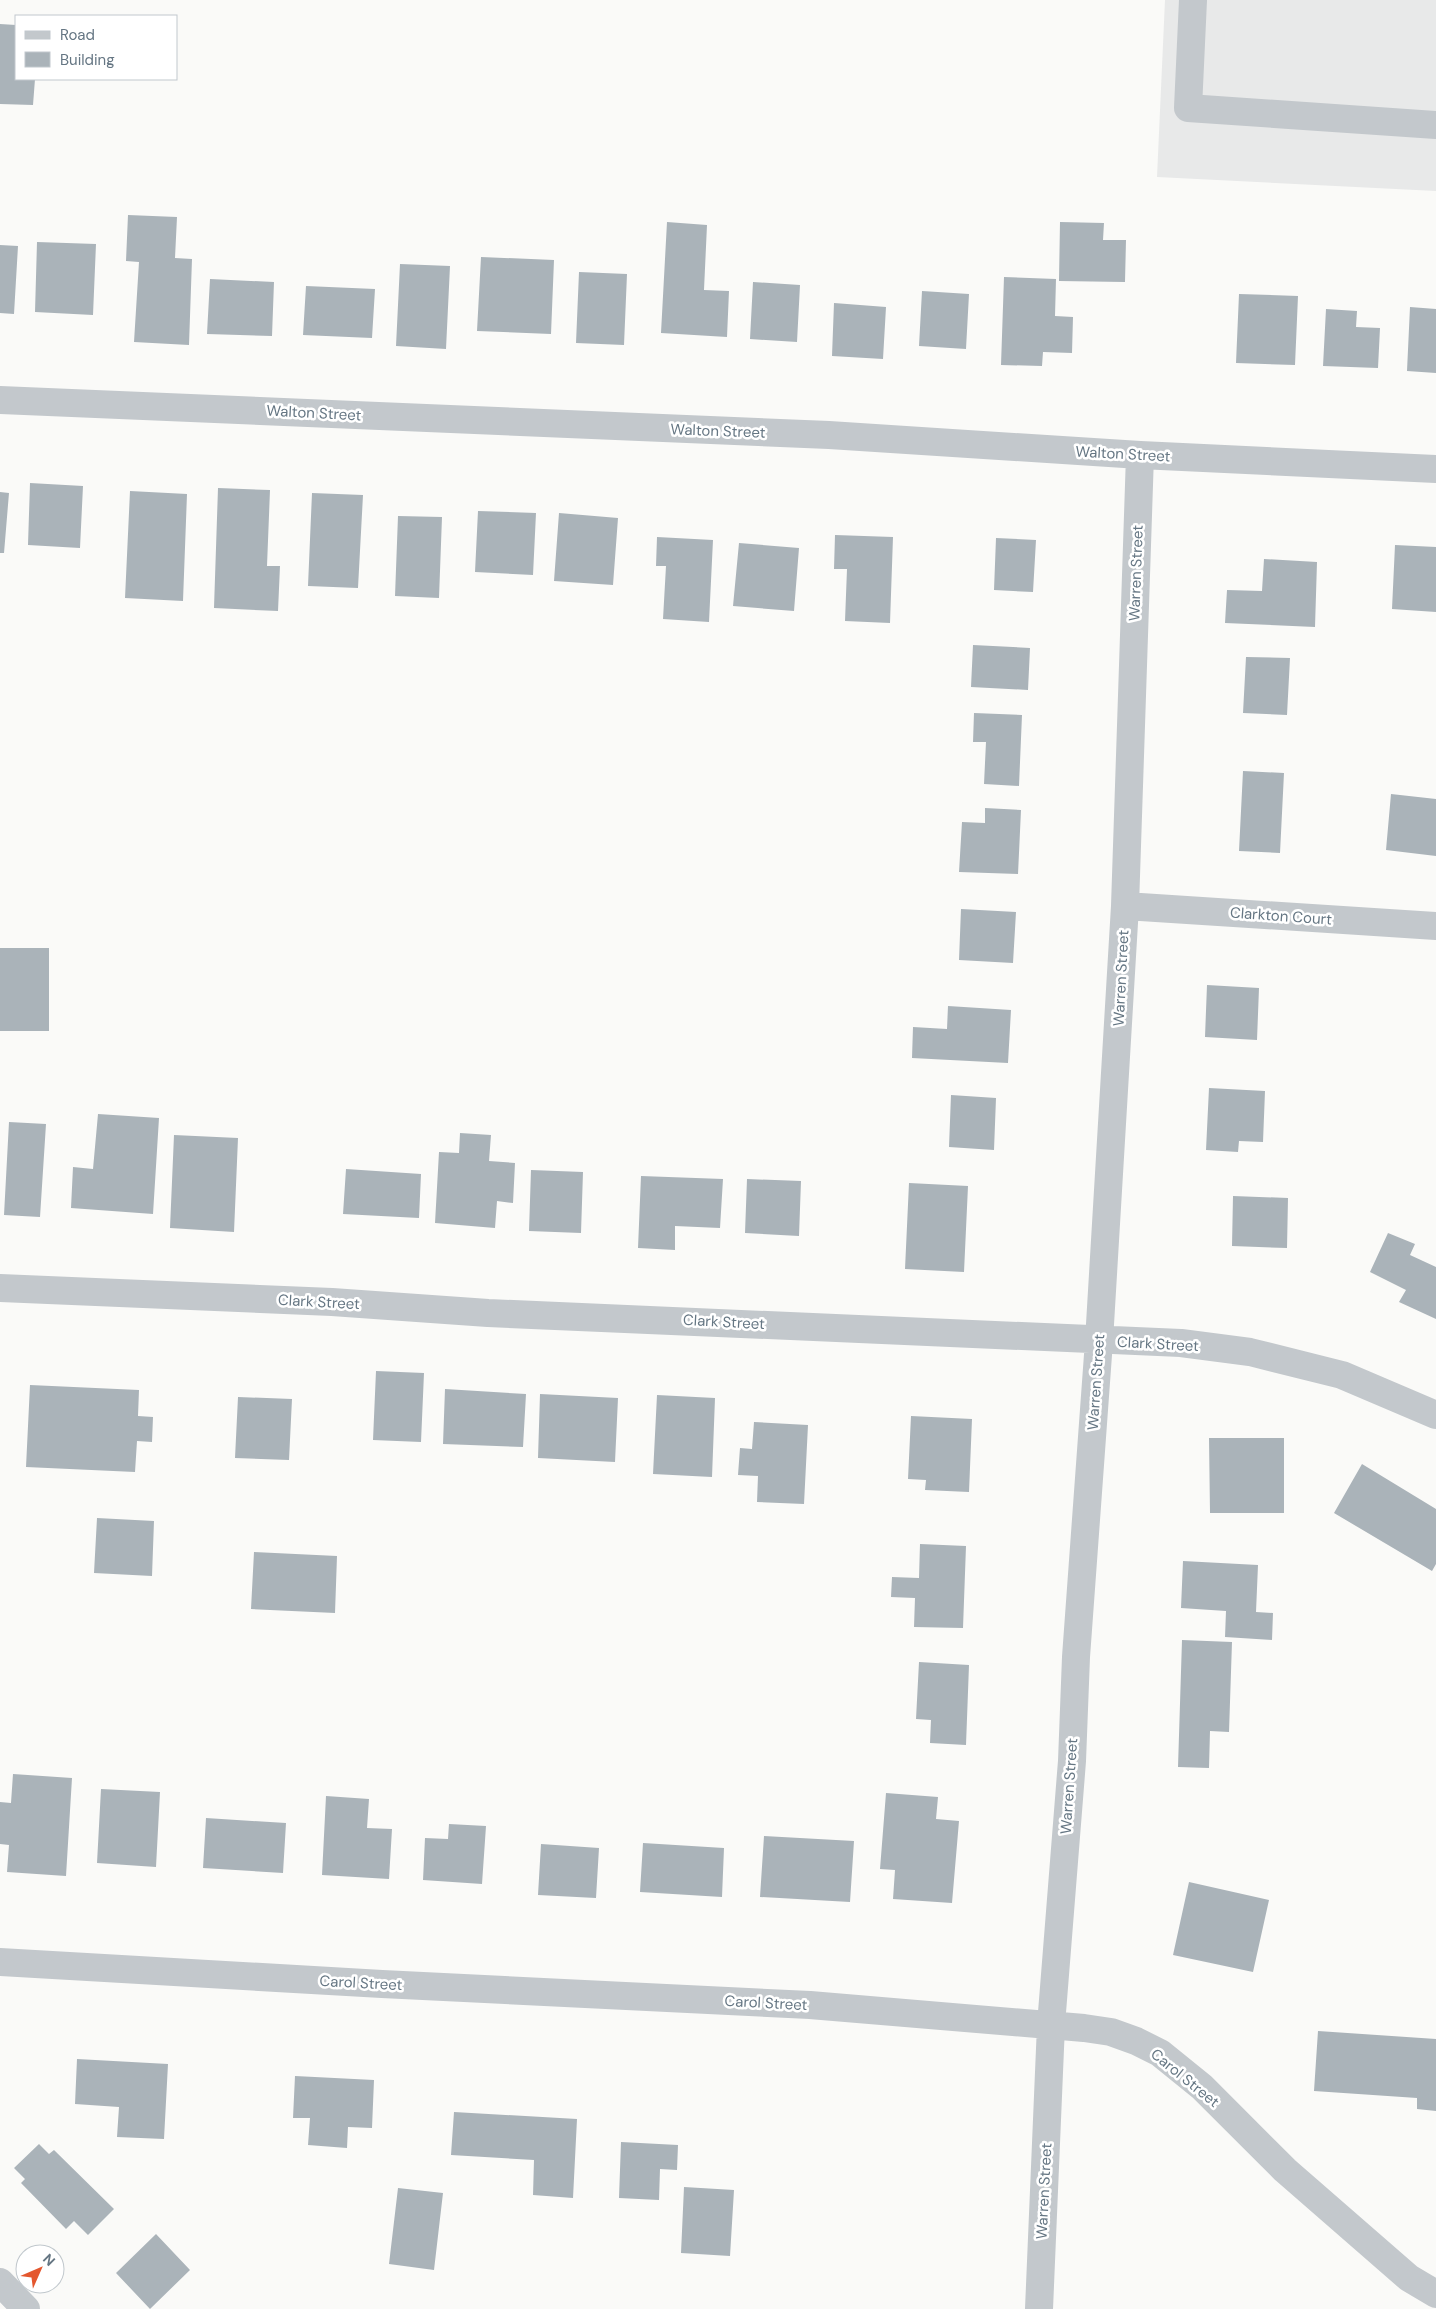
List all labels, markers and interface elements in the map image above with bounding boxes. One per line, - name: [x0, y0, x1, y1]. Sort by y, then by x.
- legend: [15, 15, 178, 80]
- text: Road: [60, 25, 95, 45]
- text: Building: [60, 50, 115, 70]
- street label: Walton Street: [266, 401, 362, 425]
- street label: Walton Street: [670, 419, 766, 443]
- street label: Walton Street: [1075, 442, 1171, 466]
- street label: Warren Street: [1124, 524, 1148, 622]
- street label: Clarkton Court: [1229, 902, 1333, 930]
- street label: Warren Street: [1108, 929, 1134, 1027]
- street label: Clark Street: [278, 1290, 361, 1314]
- street label: Clark Street: [683, 1310, 766, 1334]
- street label: Clark Street: [1117, 1332, 1200, 1356]
- street label: Warren Street: [1083, 1333, 1109, 1431]
- street label: Warren Street: [1056, 1737, 1082, 1835]
- street label: Carol Street: [319, 1971, 403, 1995]
- street label: Carol Street: [724, 1991, 808, 2015]
- street label: Carol Street: [1146, 2044, 1224, 2112]
- street label: Warren Street: [1031, 2142, 1057, 2240]
- north arrow: [15, 2244, 65, 2294]
- text: N: [39, 2250, 59, 2270]

